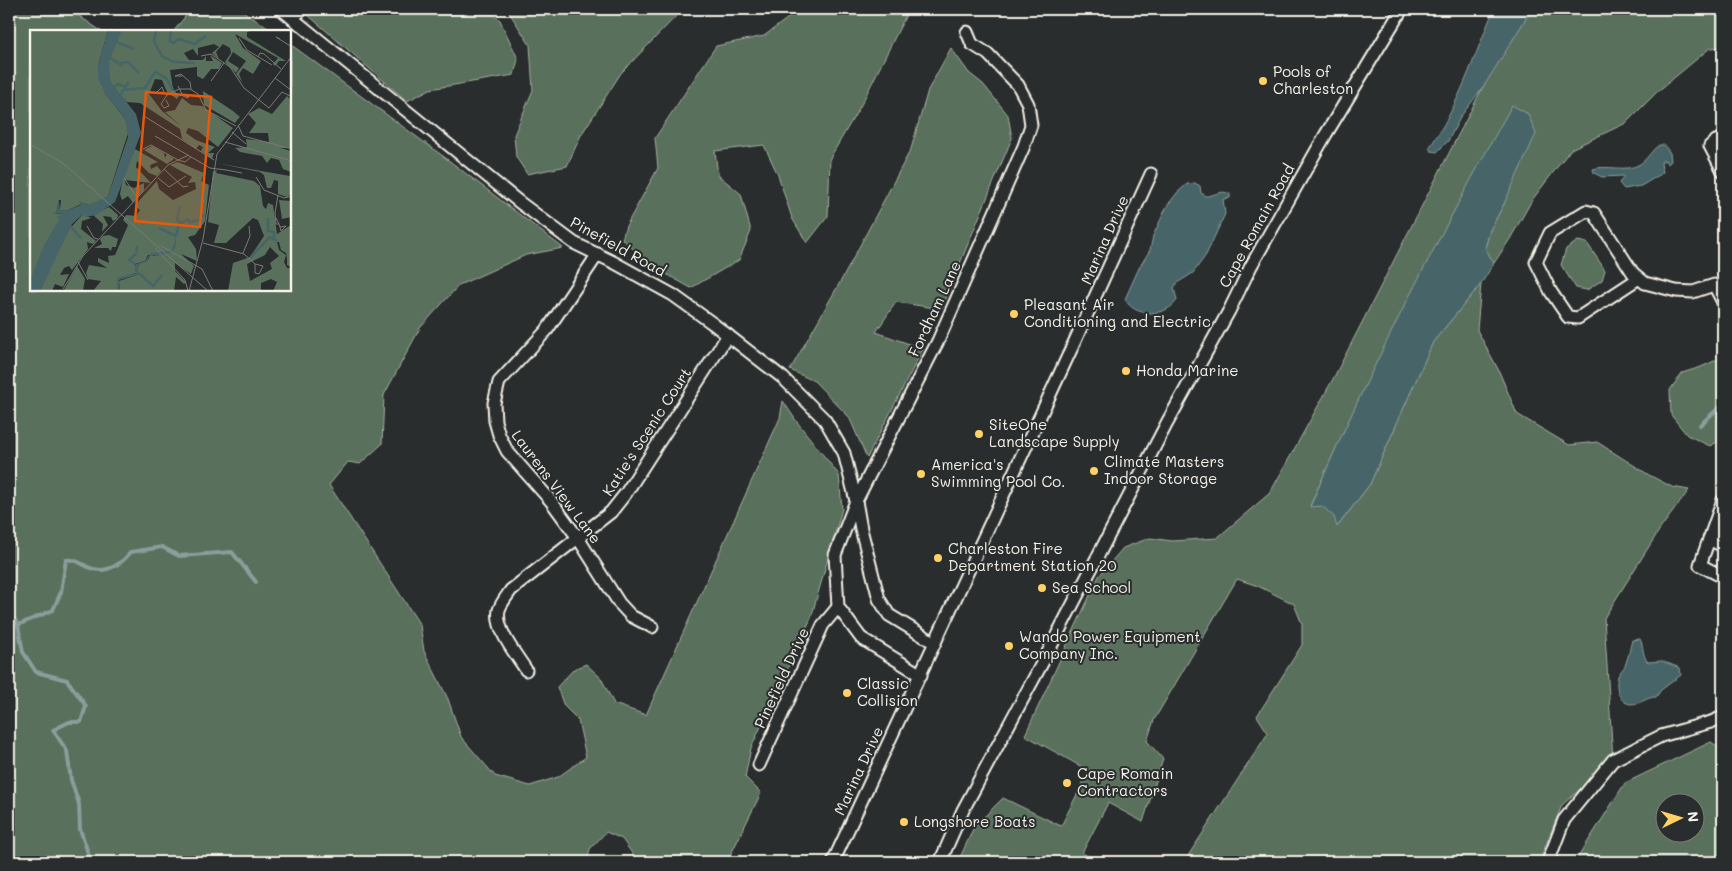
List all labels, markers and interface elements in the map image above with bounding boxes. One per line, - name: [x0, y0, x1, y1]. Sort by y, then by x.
- inset map: [30, 30, 291, 291]
- place label: Pools of Charleston: [1273, 61, 1353, 98]
- marker: Pools of Charleston: [1257, 75, 1269, 87]
- street label: Cape Romain Road: [1214, 160, 1298, 291]
- street label: Marina Drive: [1076, 192, 1133, 287]
- street label: Pinefield Road: [567, 212, 670, 281]
- street label: Fordham Lane: [903, 257, 965, 360]
- place label: Pleasant Air Conditioning and Electric: [1024, 294, 1211, 331]
- marker: Pleasant Air Conditioning and Electric: [1008, 308, 1020, 320]
- place label: Honda Marine: [1136, 360, 1239, 380]
- street label: Katie's Scenic Court: [597, 363, 695, 500]
- marker: Honda Marine: [1120, 365, 1132, 377]
- place label: SiteOne Landscape Supply: [989, 414, 1120, 451]
- street label: Laurens View Lane: [507, 425, 606, 547]
- marker: SiteOne Landscape Supply: [973, 428, 985, 440]
- place label: Climate Masters Indoor Storage: [1104, 451, 1224, 488]
- place label: America's Swimming Pool Co.: [931, 454, 1066, 491]
- marker: Climate Masters Indoor Storage: [1088, 465, 1100, 477]
- marker: America's Swimming Pool Co.: [915, 468, 927, 480]
- place label: Charleston Fire Department Station 20: [948, 538, 1116, 575]
- marker: Charleston Fire Department Station 20: [932, 552, 944, 564]
- place label: Sea School: [1052, 577, 1131, 597]
- marker: Sea School: [1036, 582, 1048, 594]
- street label: Pinefield Drive: [749, 624, 813, 731]
- place label: Wando Power Equipment Company Inc.: [1019, 626, 1201, 663]
- marker: Wando Power Equipment Company Inc.: [1003, 640, 1015, 652]
- place label: Classic Collision: [857, 673, 918, 710]
- marker: Classic Collision: [841, 687, 853, 699]
- street label: Marina Drive: [829, 723, 887, 818]
- place label: Cape Romain Contractors: [1077, 763, 1173, 800]
- marker: Cape Romain Contractors: [1061, 777, 1073, 789]
- north arrow: [1654, 794, 1704, 844]
- place label: Longshore Boats: [914, 811, 1036, 831]
- text: N: [1684, 811, 1703, 823]
- marker: Longshore Boats: [898, 816, 910, 828]

